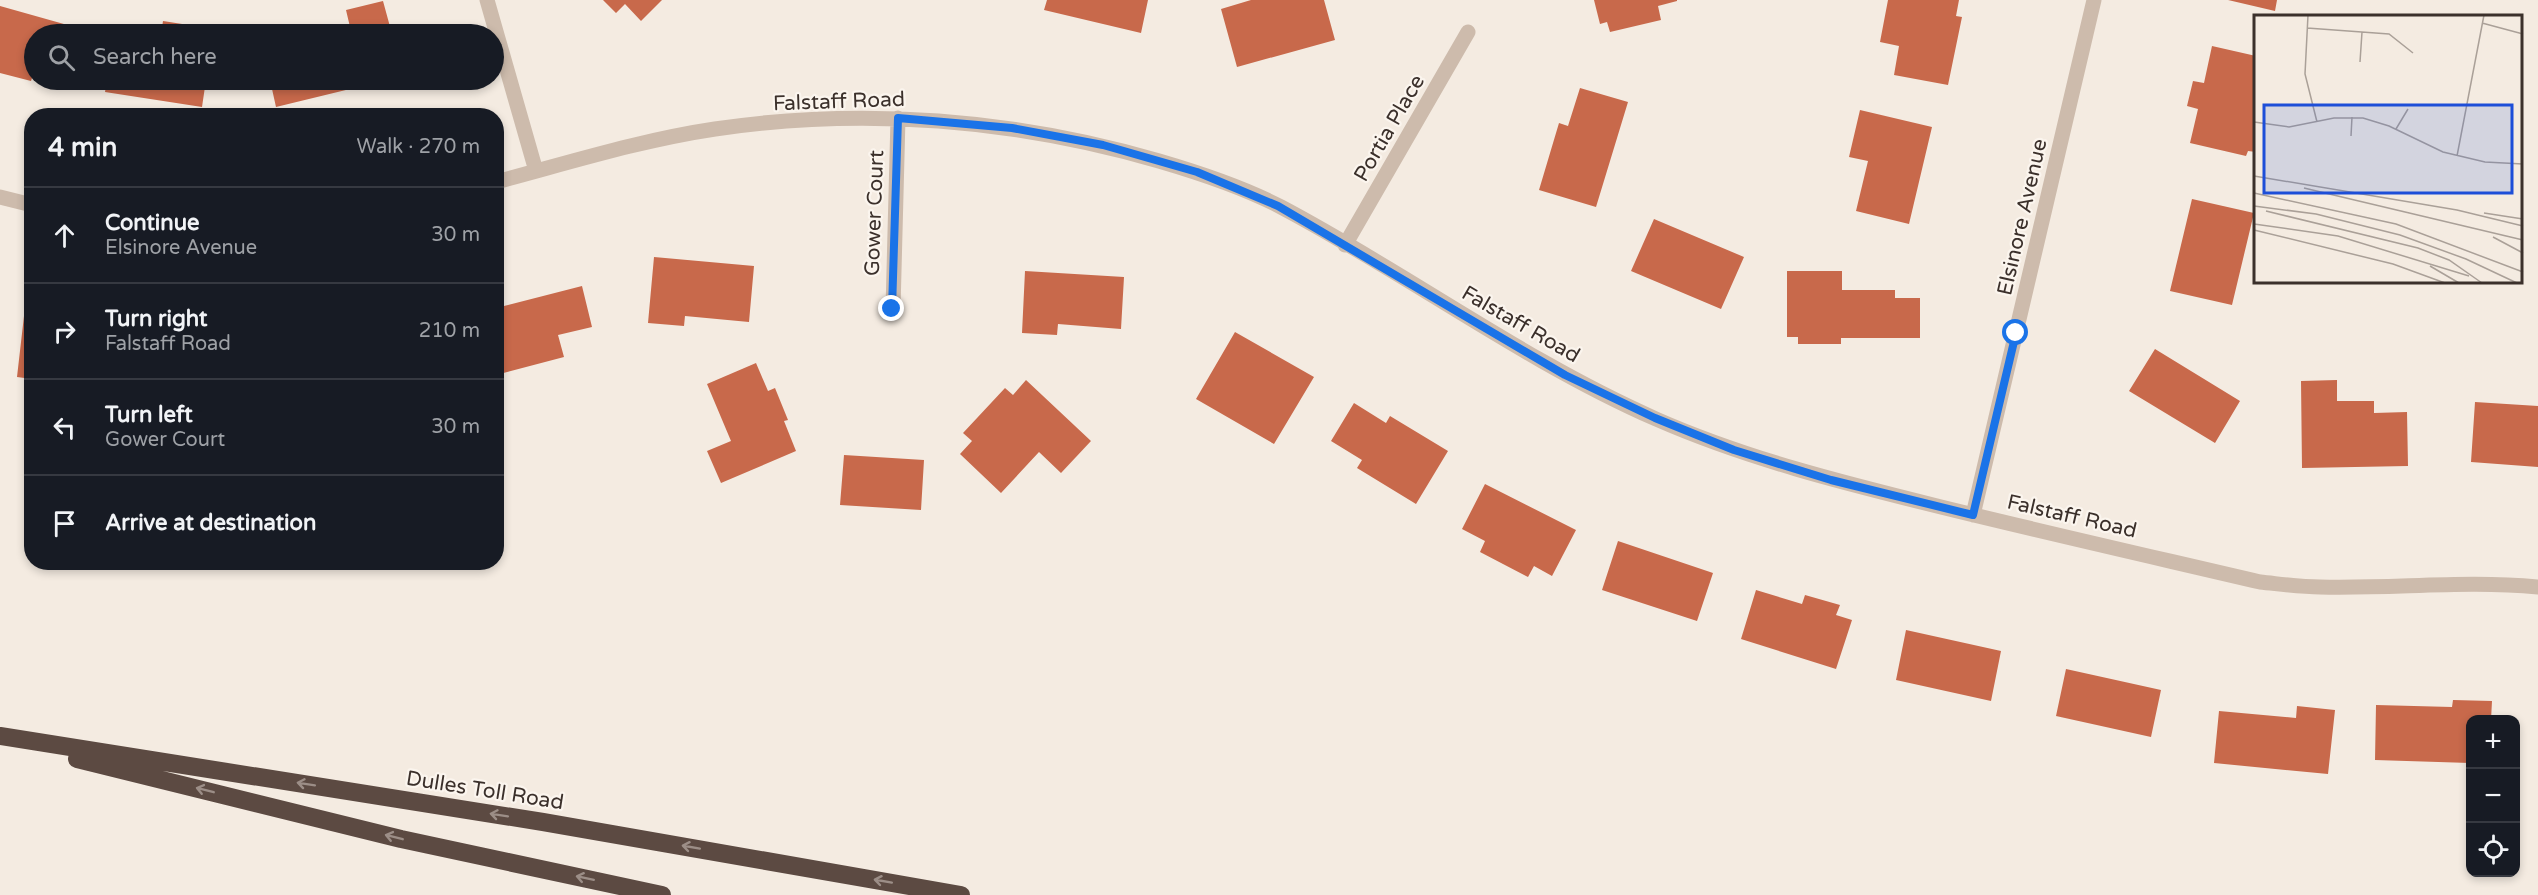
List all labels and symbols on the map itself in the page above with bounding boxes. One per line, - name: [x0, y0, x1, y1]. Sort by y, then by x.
- inset map: [2254, 15, 2523, 284]
- street label: Portia Place: [1349, 70, 1430, 186]
- street label: Falstaff Road: [772, 87, 906, 116]
- street label: Elsinore Avenue: [1992, 136, 2053, 298]
- street label: Gower Court: [860, 149, 889, 277]
- street label: Falstaff Road: [1457, 281, 1584, 368]
- route end: [878, 295, 904, 321]
- route start: [2002, 319, 2028, 345]
- street label: Falstaff Road: [2005, 489, 2139, 544]
- street label: Dulles Toll Road: [404, 766, 565, 815]
- one-way arrow: [297, 779, 317, 790]
- one-way arrow: [196, 784, 215, 796]
- one-way arrow: [490, 809, 509, 820]
- one-way arrow: [385, 831, 404, 843]
- one-way arrow: [682, 842, 701, 853]
- one-way arrow: [575, 872, 594, 884]
- one-way arrow: [874, 875, 894, 886]

